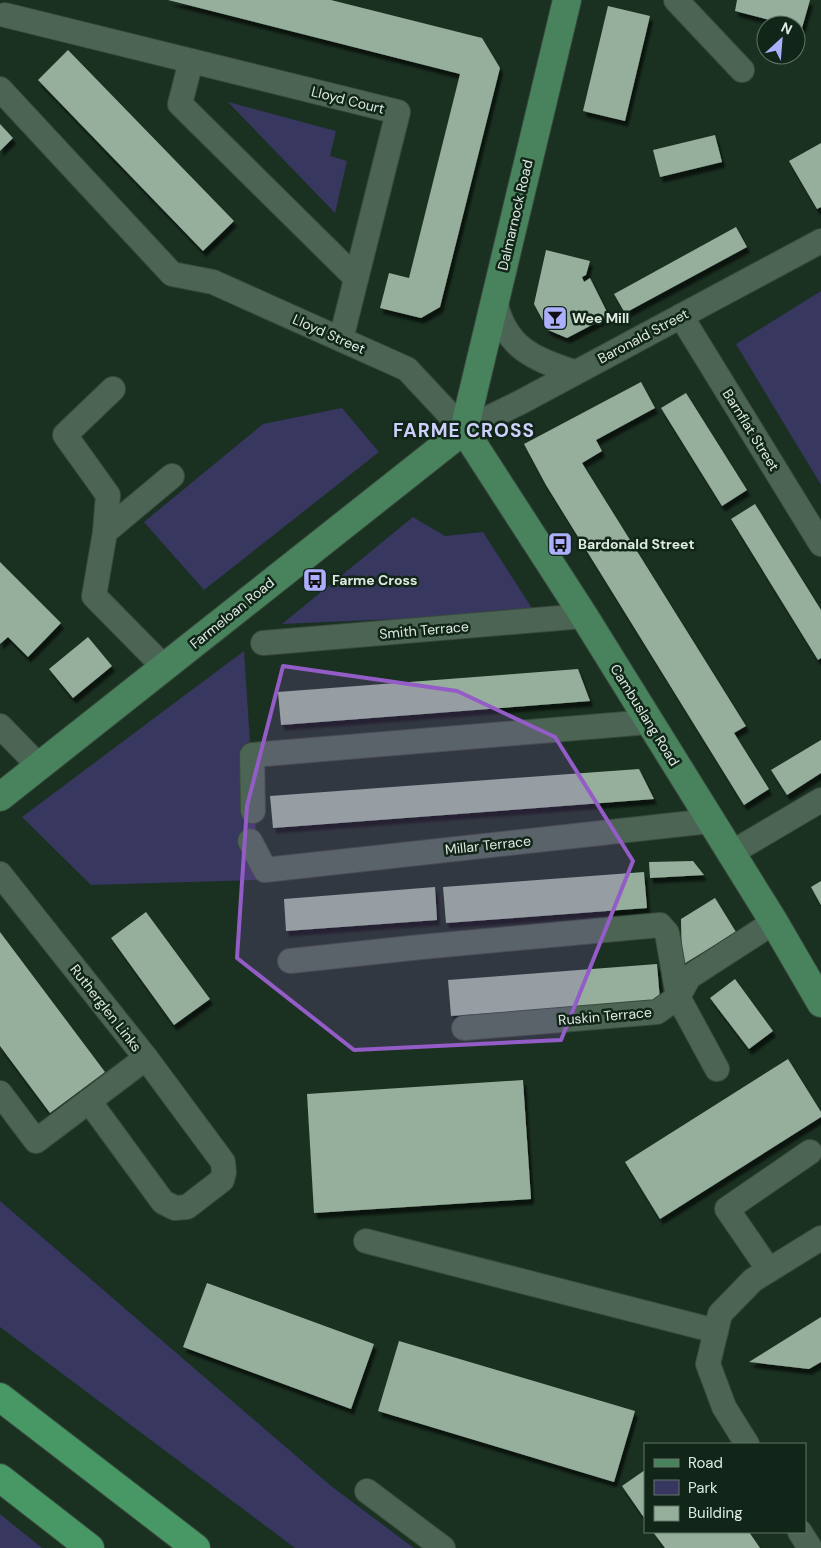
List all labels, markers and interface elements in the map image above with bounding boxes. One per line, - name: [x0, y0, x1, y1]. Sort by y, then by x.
- north arrow: [756, 15, 806, 65]
- text: N: [778, 18, 795, 39]
- street label: Lloyd Court: [309, 82, 387, 118]
- street label: Dalmarnock Road: [493, 158, 537, 272]
- bar icon: Wee Mill: [542, 305, 568, 331]
- street label: Baronald Street: [595, 305, 691, 367]
- place label: Wee Mill: [572, 309, 629, 327]
- street label: Lloyd Street: [290, 310, 368, 358]
- street label: Barnflat Street: [719, 386, 783, 474]
- district label: FARME CROSS: [393, 418, 535, 443]
- bus stop icon: Bardonald Street: [547, 531, 573, 557]
- place label: Bardonald Street: [578, 535, 694, 553]
- bus stop icon: Farme Cross: [302, 567, 328, 593]
- place label: Farme Cross: [332, 571, 417, 589]
- street label: Farmeloan Road: [186, 573, 278, 653]
- street label: Smith Terrace: [379, 617, 470, 643]
- street label: Cambuslang Road: [606, 661, 684, 769]
- street label: Millar Terrace: [444, 832, 532, 858]
- street label: Rutherglen Links: [66, 961, 146, 1055]
- street label: Ruskin Terrace: [557, 1003, 653, 1029]
- legend: [644, 1443, 806, 1533]
- text: Road: [688, 1453, 723, 1473]
- text: Park: [688, 1478, 718, 1498]
- text: Building: [688, 1503, 743, 1523]

